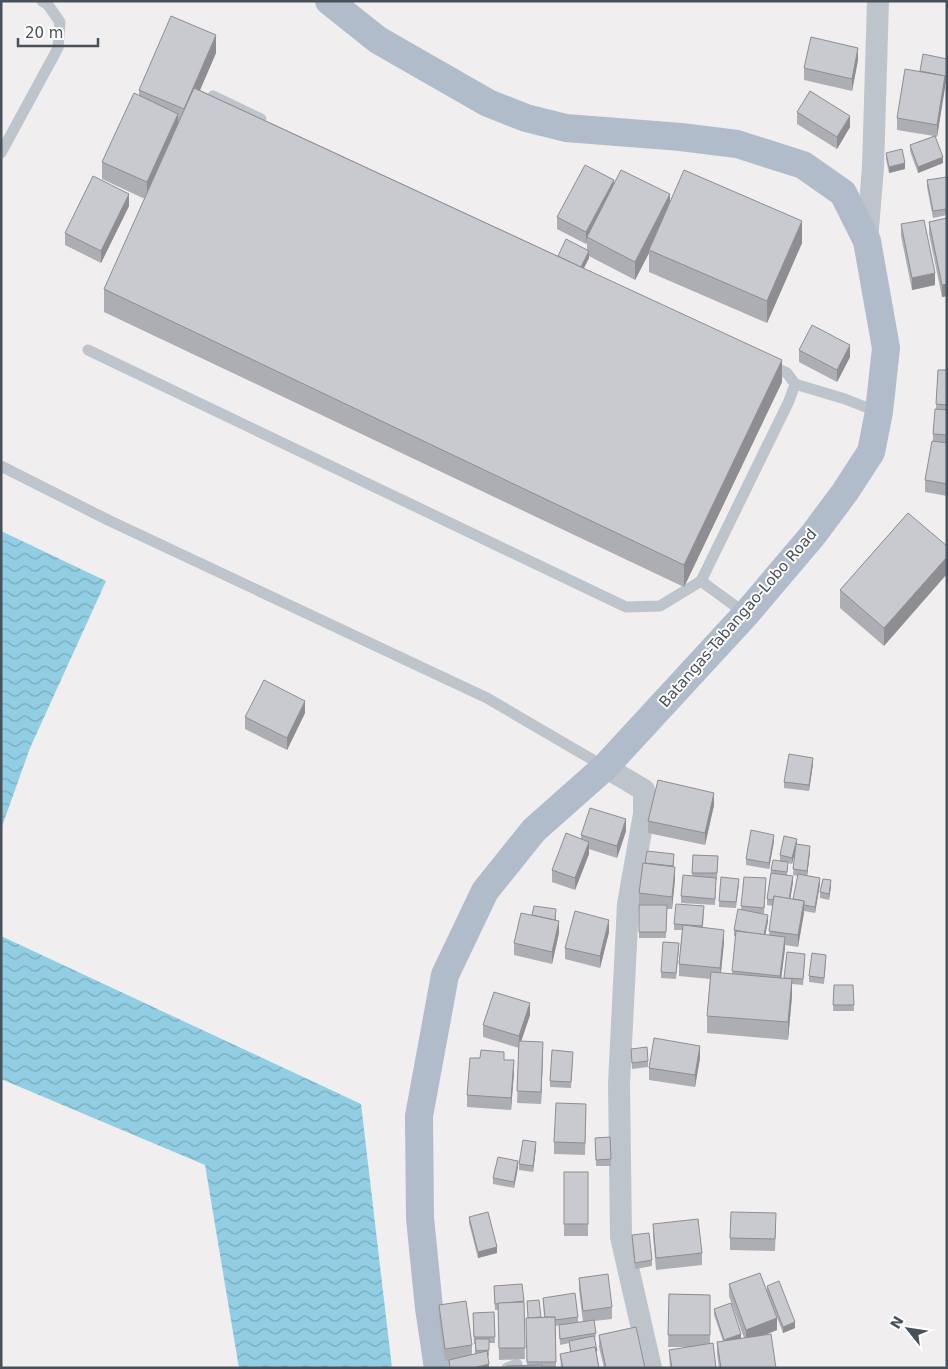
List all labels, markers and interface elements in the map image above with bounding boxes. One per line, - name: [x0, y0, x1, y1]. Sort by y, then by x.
- scale bar: [18, 15, 98, 47]
- text: 20 m: [25, 24, 63, 42]
- street label: Batangas-Tabangao-Lobo Road: [656, 525, 820, 711]
- north arrow: [883, 1304, 933, 1354]
- text: N: [887, 1313, 907, 1332]

